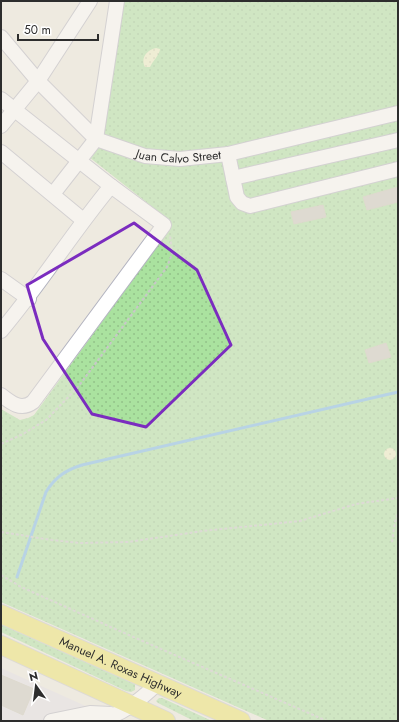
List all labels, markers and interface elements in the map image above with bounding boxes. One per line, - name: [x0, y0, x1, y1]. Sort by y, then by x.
- scale bar: [18, 16, 98, 42]
- text: 50 m: [24, 21, 51, 39]
- street label: Juan Calvo Street: [131, 144, 222, 168]
- street label: Manuel A. Roxas Highway: [56, 632, 186, 703]
- north arrow: [16, 666, 56, 706]
- text: N: [27, 667, 40, 685]

